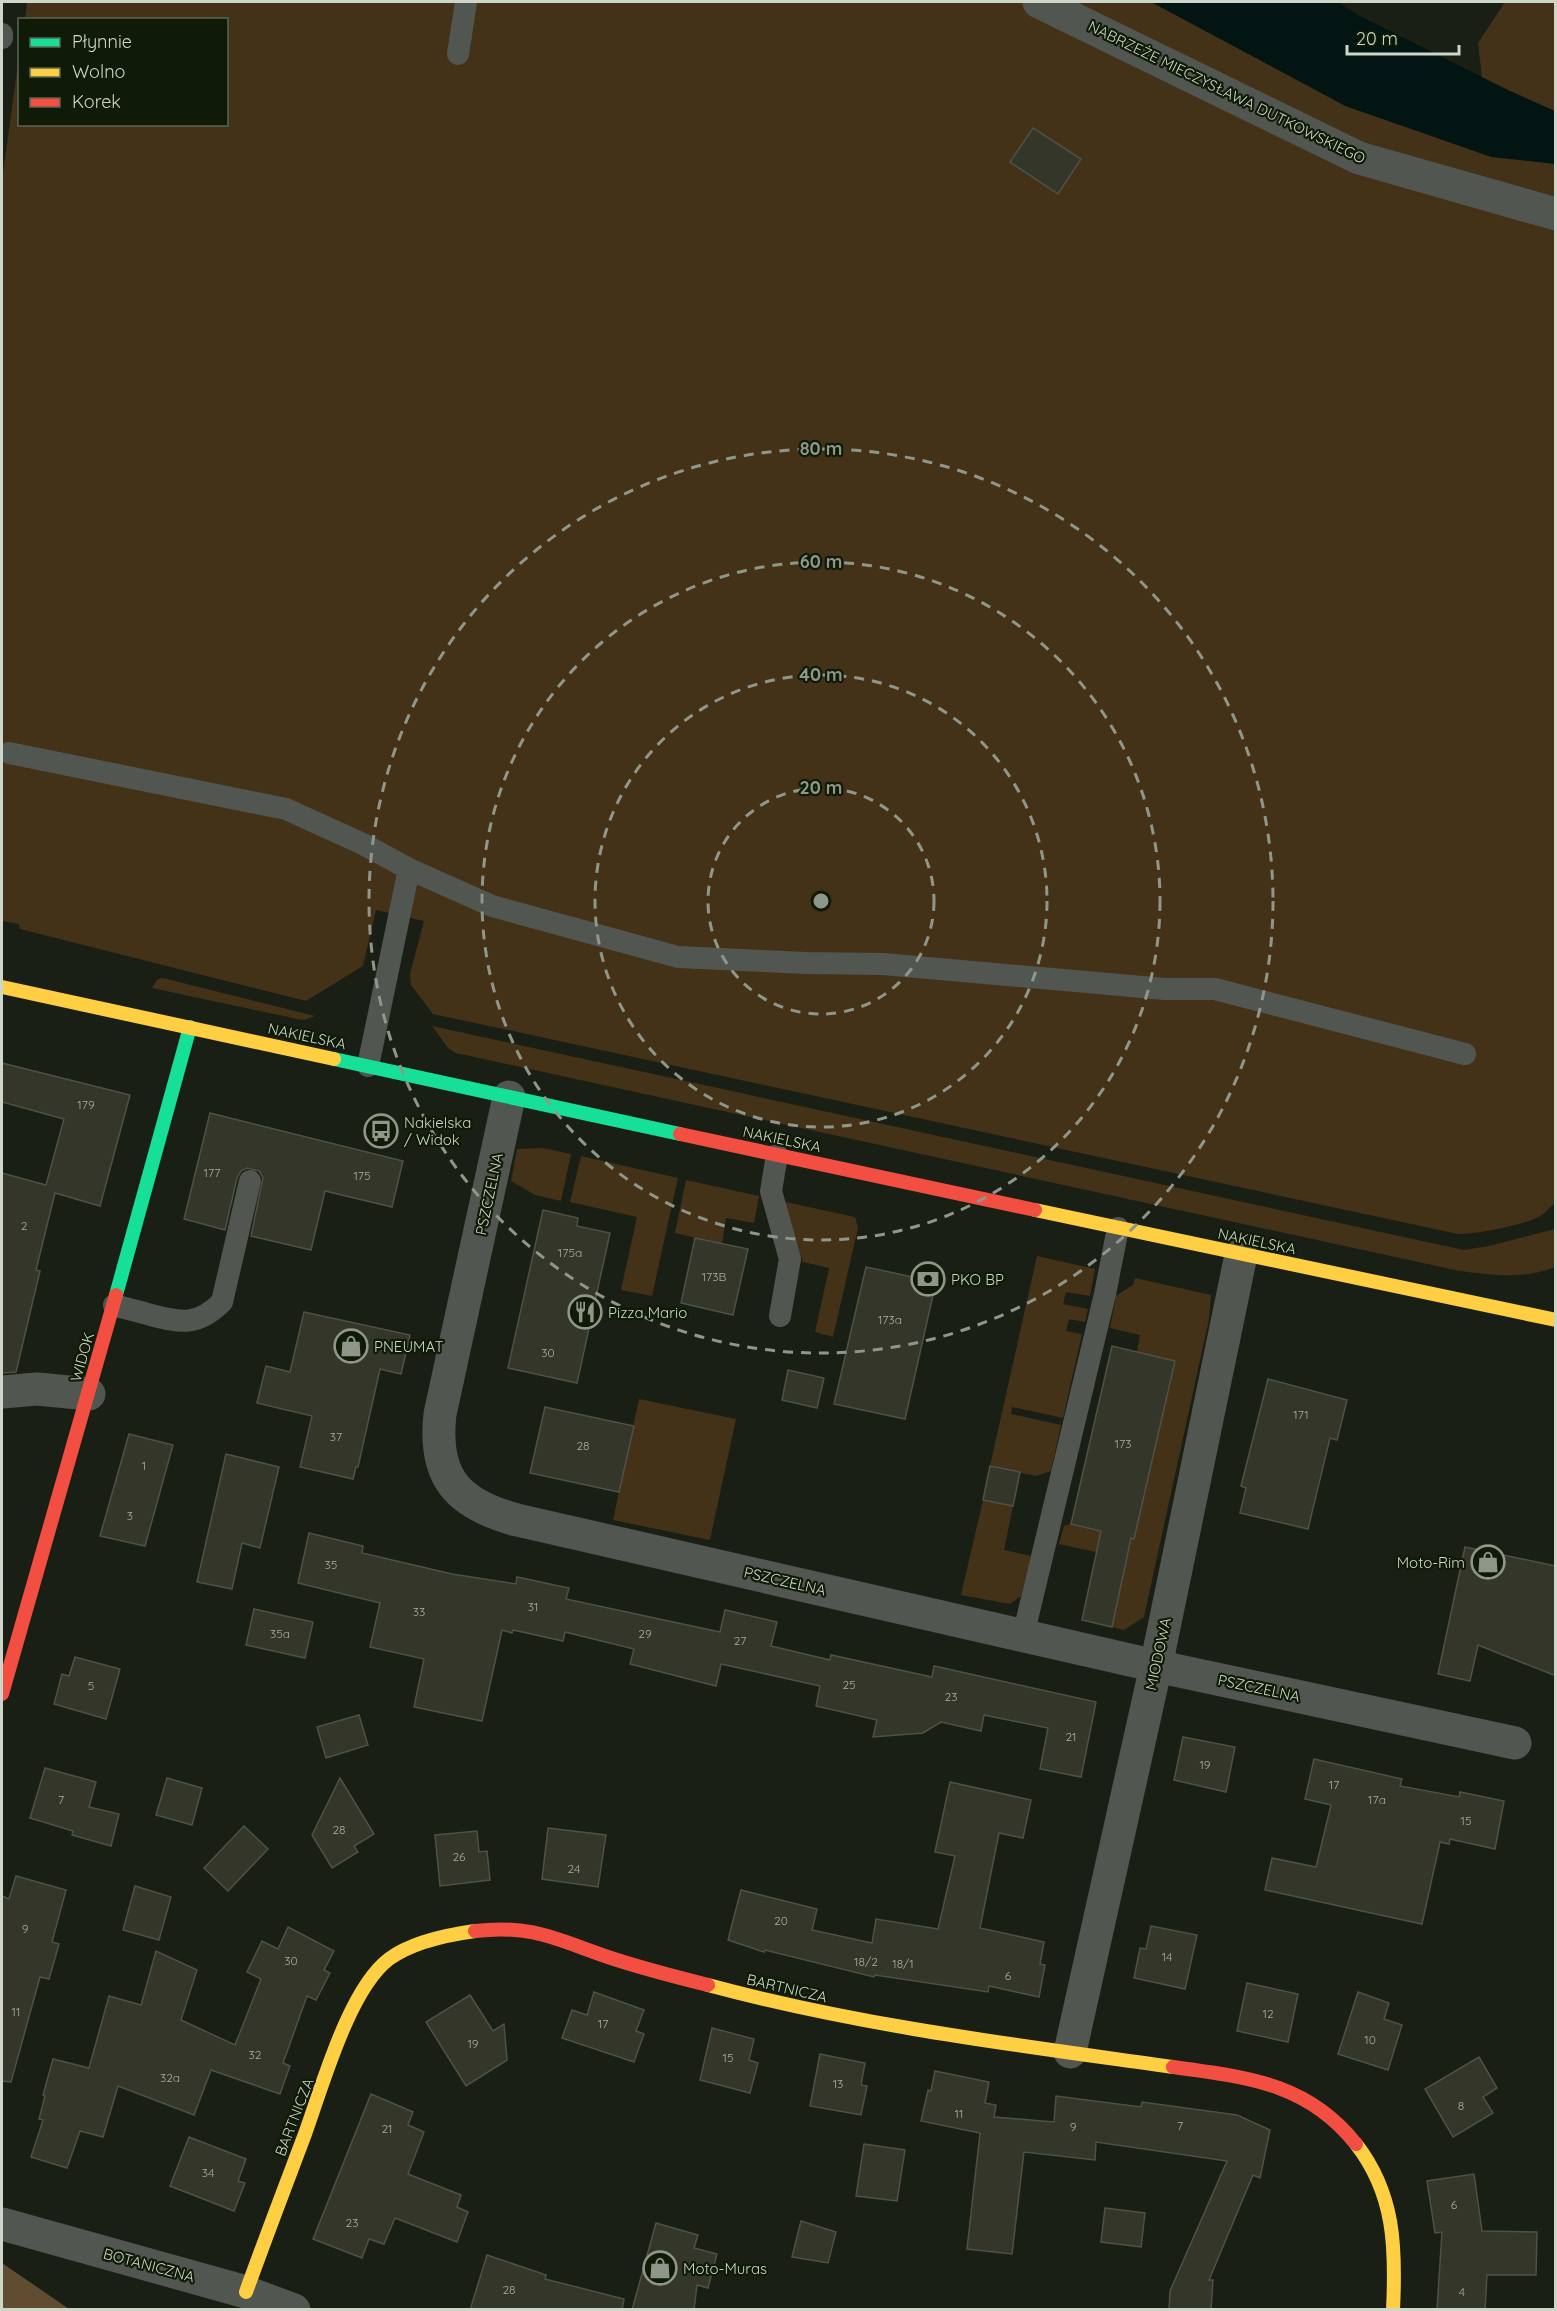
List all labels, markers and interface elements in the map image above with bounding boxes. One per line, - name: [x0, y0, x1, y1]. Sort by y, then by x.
- street label: NABRZEŻE MIECZYSŁAWA DUTKOWSKIEGO: [1085, 16, 1369, 168]
- legend: [18, 18, 228, 126]
- scale bar: [1347, 18, 1460, 56]
- text: 20 m: [1356, 27, 1398, 50]
- text: Płynnie: [72, 30, 132, 53]
- text: Wolno: [72, 60, 125, 83]
- text: Korek: [72, 90, 121, 113]
- text: 80 m: [800, 437, 842, 460]
- text: 60 m: [800, 550, 842, 573]
- text: 40 m: [799, 663, 843, 686]
- text: 20 m: [800, 776, 842, 799]
- centre of rings: [811, 891, 831, 911]
- street label: NAKIELSKA: [266, 1018, 348, 1054]
- house number: 179: [77, 1097, 95, 1112]
- bus stop icon: Nakielska / Widok: [363, 1113, 399, 1149]
- place label: Nakielska / Widok: [404, 1113, 471, 1149]
- street label: NAKIELSKA: [741, 1121, 823, 1157]
- street label: PSZCZELNA: [471, 1151, 507, 1237]
- house number: 177: [204, 1165, 220, 1180]
- house number: 175: [353, 1168, 371, 1183]
- house number: 2: [21, 1218, 28, 1233]
- street label: NAKIELSKA: [1216, 1223, 1298, 1259]
- house number: 175a: [558, 1245, 582, 1260]
- bank icon: PKO BP: [910, 1261, 946, 1297]
- house number: 173B: [702, 1269, 727, 1284]
- place label: PKO BP: [951, 1270, 1004, 1289]
- restaurant icon: Pizza Mario: [567, 1294, 603, 1330]
- place label: Pizza Mario: [608, 1303, 687, 1322]
- house number: 173a: [878, 1312, 902, 1327]
- shop icon: PNEUMAT: [333, 1328, 369, 1364]
- street label: WIDOK: [66, 1330, 98, 1384]
- place label: PNEUMAT: [374, 1337, 444, 1356]
- house number: 30: [541, 1345, 555, 1360]
- house number: 171: [1293, 1407, 1309, 1422]
- house number: 37: [330, 1429, 342, 1444]
- house number: 173: [1115, 1436, 1131, 1451]
- house number: 28: [576, 1438, 590, 1453]
- house number: 1: [142, 1458, 146, 1473]
- house number: 3: [127, 1508, 133, 1523]
- shop icon: Moto-Rim: [1470, 1544, 1506, 1580]
- place label: Moto-Rim: [1397, 1553, 1465, 1572]
- house number: 35: [325, 1557, 337, 1572]
- street label: PSZCZELNA: [742, 1562, 828, 1600]
- house number: 31: [528, 1599, 538, 1614]
- house number: 33: [413, 1604, 425, 1619]
- street label: MIODOWA: [1141, 1616, 1175, 1692]
- house number: 35a: [270, 1626, 290, 1641]
- house number: 29: [638, 1626, 652, 1641]
- house number: 27: [734, 1633, 746, 1648]
- street label: PSZCZELNA: [1216, 1670, 1302, 1706]
- house number: 25: [842, 1677, 856, 1692]
- house number: 5: [88, 1678, 94, 1693]
- house number: 23: [945, 1689, 957, 1704]
- house number: 21: [1065, 1729, 1077, 1744]
- house number: 19: [1199, 1757, 1211, 1772]
- house number: 17: [1329, 1777, 1339, 1792]
- house number: 7: [58, 1792, 64, 1807]
- house number: 17a: [1368, 1792, 1386, 1807]
- house number: 15: [1461, 1813, 1471, 1828]
- house number: 28: [332, 1822, 346, 1837]
- house number: 26: [452, 1849, 466, 1864]
- house number: 24: [568, 1861, 580, 1876]
- house number: 20: [774, 1913, 788, 1928]
- house number: 9: [22, 1921, 29, 1936]
- house number: 14: [1162, 1949, 1172, 1964]
- house number: 30: [284, 1953, 298, 1968]
- house number: 18/2: [854, 1954, 878, 1969]
- house number: 18/1: [892, 1956, 914, 1971]
- house number: 6: [1005, 1968, 1012, 1983]
- street label: BARTNICZA: [745, 1969, 829, 2007]
- house number: 11: [12, 2004, 20, 2019]
- house number: 12: [1262, 2006, 1274, 2021]
- house number: 17: [598, 2016, 608, 2031]
- house number: 10: [1364, 2032, 1376, 2047]
- house number: 19: [467, 2036, 479, 2051]
- house number: 32: [249, 2047, 262, 2062]
- house number: 15: [723, 2050, 733, 2065]
- house number: 32a: [160, 2070, 180, 2085]
- street label: BARTNICZA: [270, 2075, 318, 2159]
- house number: 13: [833, 2076, 843, 2091]
- house number: 8: [1458, 2098, 1464, 2113]
- house number: 11: [955, 2106, 963, 2121]
- house number: 7: [1177, 2118, 1183, 2133]
- house number: 9: [1070, 2119, 1077, 2134]
- house number: 21: [381, 2121, 393, 2136]
- house number: 34: [202, 2165, 214, 2180]
- house number: 6: [1451, 2197, 1458, 2212]
- house number: 23: [346, 2215, 358, 2230]
- street label: BOTANICZNA: [101, 2244, 197, 2286]
- shop icon: Moto-Muras: [642, 2250, 678, 2286]
- place label: Moto-Muras: [683, 2259, 767, 2278]
- house number: 28: [502, 2282, 516, 2297]
- house number: 4: [1459, 2284, 1465, 2299]

